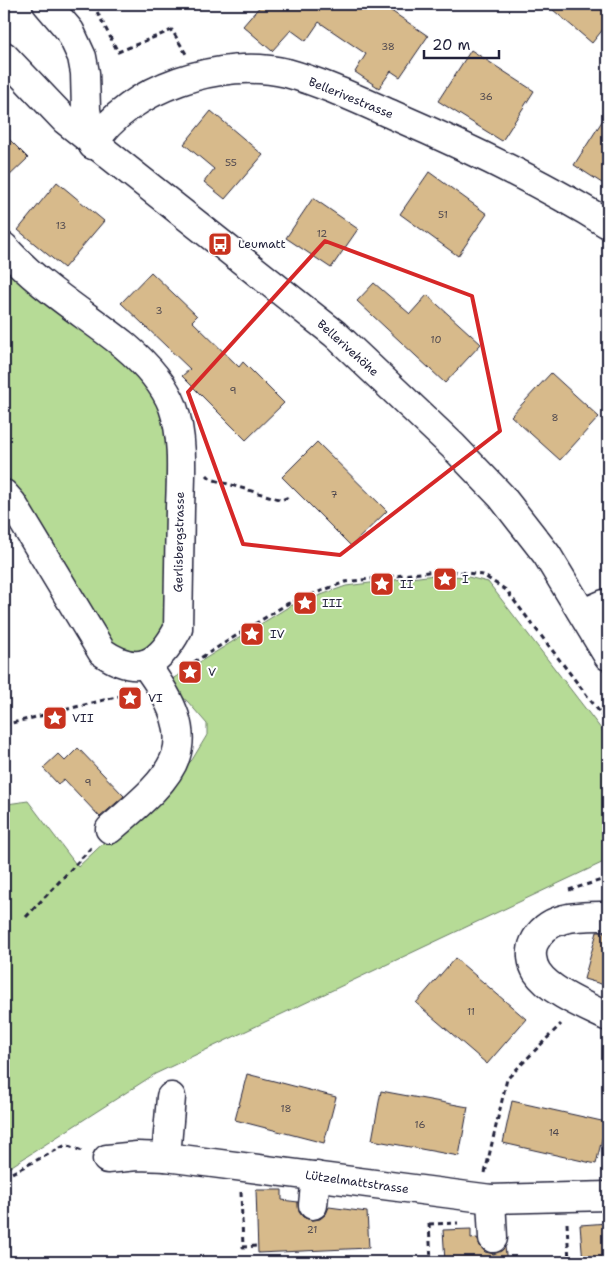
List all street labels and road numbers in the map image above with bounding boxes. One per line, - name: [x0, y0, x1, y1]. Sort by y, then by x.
- street label: Bellerivestrasse: [306, 74, 396, 122]
- street label: Bellerivehöhe: [314, 316, 382, 380]
- street label: Gerlisbergstrasse: [170, 491, 188, 593]
- street label: Lützelmattstrasse: [304, 1167, 410, 1197]

